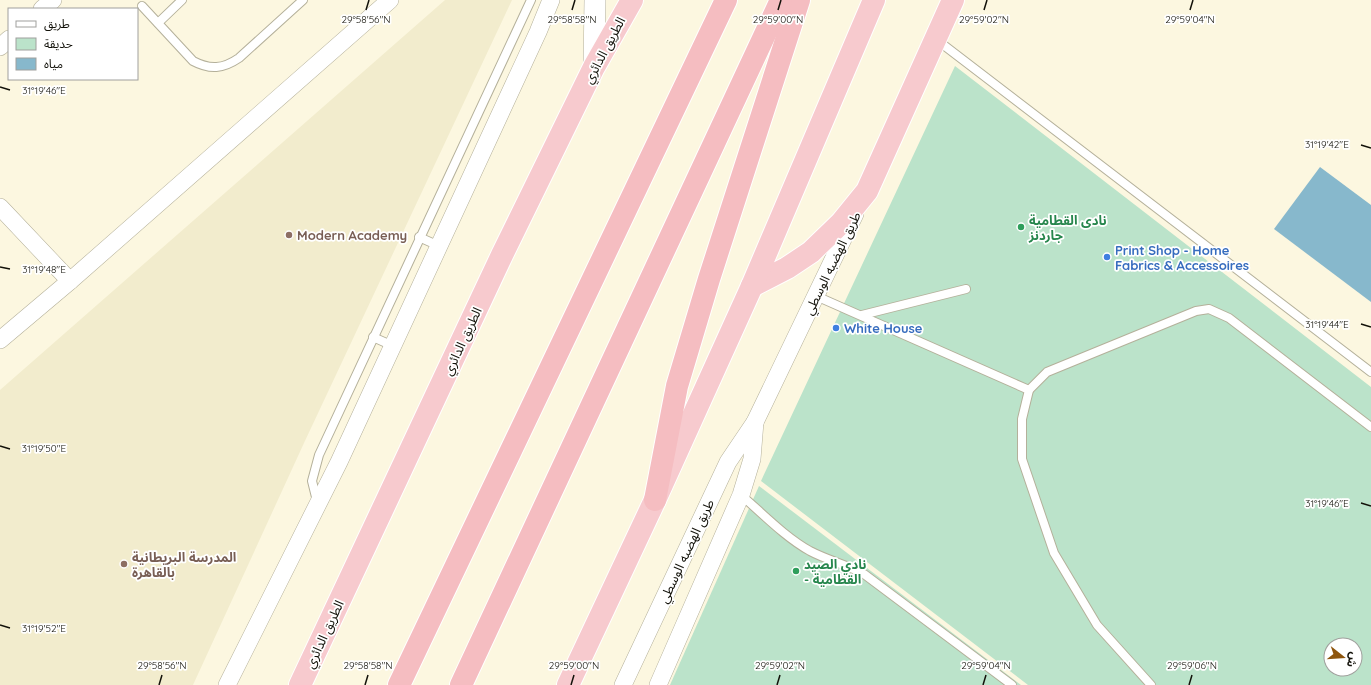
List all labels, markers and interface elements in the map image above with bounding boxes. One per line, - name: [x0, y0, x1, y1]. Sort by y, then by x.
- legend: [8, 8, 138, 80]
- text: 29°58'56"N: [341, 13, 391, 26]
- text: 29°58'58"N: [547, 13, 597, 26]
- text: 29°59'00"N: [753, 13, 803, 26]
- text: 29°59'02"N: [959, 13, 1009, 26]
- text: 29°59'04"N: [1165, 13, 1215, 26]
- street label: الطريق الدائري: [580, 14, 631, 88]
- text: طريق: [44, 16, 70, 32]
- text: حديقة: [44, 36, 73, 51]
- text: مياه: [44, 56, 63, 71]
- text: 31°19'46"E: [22, 84, 66, 97]
- text: 31°19'42"E: [1305, 138, 1349, 151]
- street label: طريق الهضبه الوسطي: [800, 209, 867, 319]
- place label: نادى القطامية جاردنز: [1028, 212, 1107, 243]
- marker: نادى القطامية جاردنز: [1016, 222, 1026, 232]
- place label: Modern Academy: [297, 227, 407, 243]
- marker: Modern Academy: [284, 230, 294, 240]
- place label: Print Shop - Home Fabrics & Accessoires: [1115, 242, 1249, 273]
- marker: Print Shop - Home Fabrics & Accessoires: [1102, 252, 1112, 262]
- text: 31°19'48"E: [22, 263, 66, 276]
- street label: الطريق الدائري: [439, 304, 487, 379]
- text: 31°19'44"E: [1305, 318, 1349, 331]
- place label: White House: [844, 320, 923, 336]
- marker: White House: [831, 323, 841, 333]
- text: 31°19'50"E: [22, 442, 67, 455]
- street label: طريق الهضبه الوسطي: [655, 496, 720, 607]
- text: 31°19'46"E: [1305, 497, 1349, 510]
- place label: المدرسة البريطانية بالقاهرة: [132, 549, 236, 580]
- place label: نادي الصيد - القطامية: [804, 556, 867, 587]
- marker: المدرسة البريطانية بالقاهرة: [119, 559, 129, 569]
- marker: نادي الصيد - القطامية: [791, 566, 801, 576]
- street label: الطريق الدائري: [301, 597, 349, 672]
- text: 31°19'52"E: [22, 622, 66, 635]
- north arrow: [1323, 637, 1363, 677]
- text: ش: [1344, 651, 1361, 669]
- text: 29°58'56"N: [137, 659, 187, 672]
- text: 29°58'58"N: [343, 659, 393, 672]
- text: 29°59'00"N: [549, 659, 599, 672]
- text: 29°59'02"N: [755, 659, 805, 672]
- text: 29°59'04"N: [961, 659, 1011, 672]
- text: 29°59'06"N: [1167, 659, 1217, 672]

